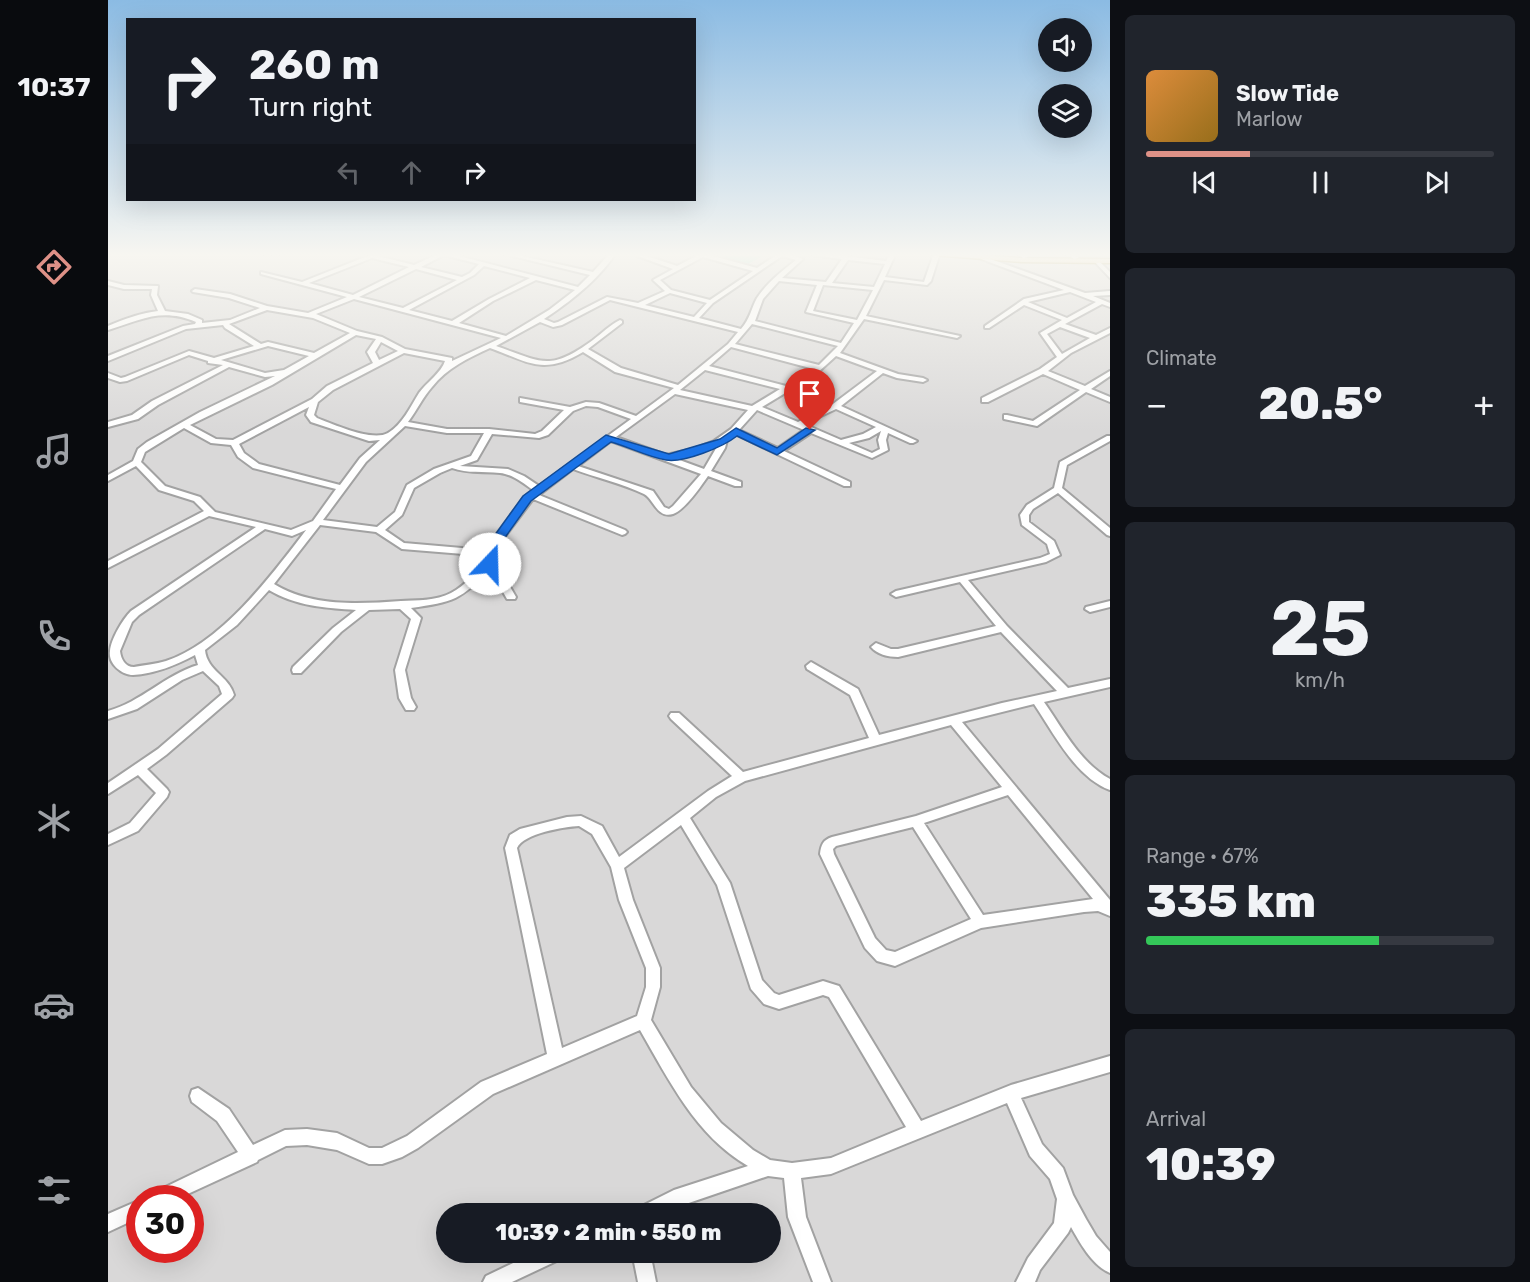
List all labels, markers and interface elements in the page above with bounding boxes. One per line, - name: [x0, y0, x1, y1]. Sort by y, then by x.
- map controls: [1038, 18, 1092, 138]
- button: sound: [1038, 18, 1092, 72]
- text: 260 m: [249, 40, 380, 90]
- icon: right: [150, 42, 228, 120]
- text: 10:37: [18, 71, 90, 103]
- text: Slow Tide: [1236, 80, 1339, 107]
- button: layers: [1038, 84, 1092, 138]
- text: Turn right: [249, 91, 372, 123]
- text: Marlow: [1236, 107, 1303, 131]
- icon: left: [332, 156, 365, 189]
- icon: ahead: [395, 156, 428, 189]
- icon: right: [458, 156, 491, 189]
- icon: previous: [1188, 166, 1221, 199]
- icon: pause: [1304, 166, 1337, 199]
- icon: next: [1420, 166, 1453, 199]
- icon: directions: [33, 246, 75, 288]
- text: Climate: [1146, 346, 1217, 370]
- pin: [784, 368, 835, 430]
- icon: arrive: [793, 377, 826, 410]
- text: 20.5°: [1258, 377, 1383, 430]
- text: −: [1146, 385, 1167, 424]
- text: +: [1473, 385, 1494, 424]
- icon: music: [33, 430, 75, 472]
- position arrow: [458, 532, 522, 596]
- text: 25: [1269, 582, 1371, 675]
- icon: phone: [33, 615, 75, 657]
- text: km/h: [1295, 668, 1345, 692]
- icon: climate: [33, 800, 75, 842]
- text: Range · 67%: [1146, 844, 1259, 868]
- text: 335 km: [1146, 875, 1316, 928]
- icon: car: [33, 984, 75, 1026]
- text: Arrival: [1146, 1107, 1206, 1131]
- text: 10:39: [1146, 1138, 1276, 1191]
- icon: filters: [33, 1169, 75, 1211]
- speed limit sign: 30: [126, 1185, 204, 1263]
- text: 10:39 · 2 min · 550 m: [496, 1219, 721, 1246]

